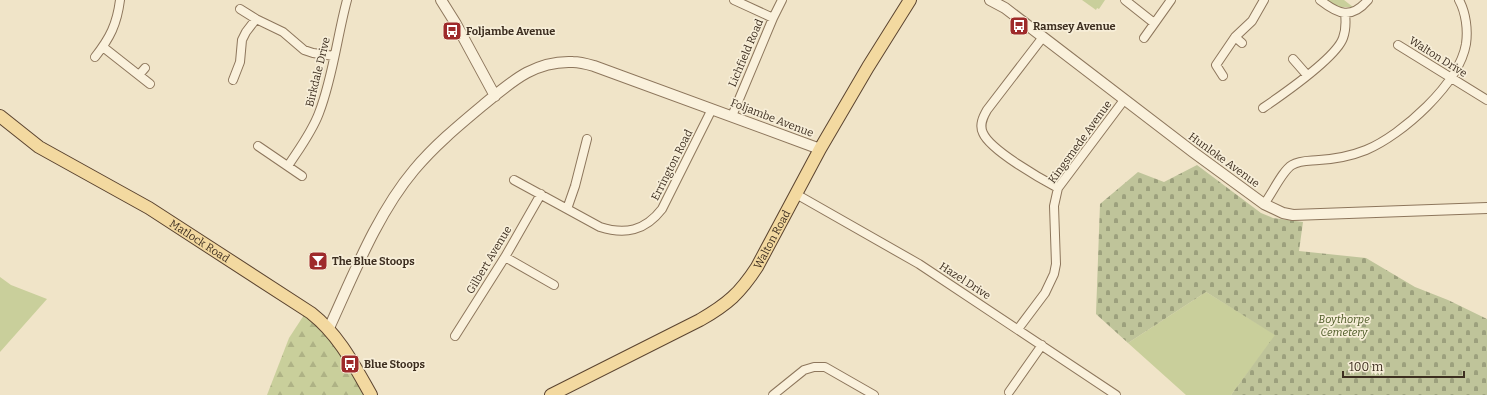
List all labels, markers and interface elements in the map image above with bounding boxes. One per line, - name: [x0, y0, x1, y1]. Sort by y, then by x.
- bus stop icon: Ramsey Avenue: [1008, 15, 1030, 37]
- street label: Lichfield Road: [726, 17, 766, 89]
- bus stop icon: Foljambe Avenue: [441, 20, 463, 42]
- place label: Ramsey Avenue: [1033, 20, 1116, 33]
- place label: Foljambe Avenue: [466, 25, 555, 38]
- street label: Walton Drive: [1407, 34, 1469, 80]
- street label: Birkdale Drive: [303, 36, 333, 108]
- street label: Foljambe Avenue: [729, 96, 815, 140]
- street label: Kingsmede Avenue: [1046, 98, 1114, 186]
- street label: Errington Road: [649, 127, 696, 203]
- street label: Hunloke Avenue: [1186, 130, 1262, 190]
- street label: Walton Road: [751, 207, 793, 271]
- street label: Matlock Road: [167, 217, 232, 265]
- street label: Gilbert Avenue: [464, 224, 514, 296]
- bar icon: The Blue Stoops: [307, 250, 329, 272]
- place label: The Blue Stoops: [332, 255, 415, 268]
- street label: Hazel Drive: [937, 260, 993, 302]
- park label: Boythorpe Cemetery: [1318, 313, 1370, 339]
- bus stop icon: Blue Stoops: [339, 353, 361, 375]
- scale bar: [1343, 353, 1464, 379]
- place label: Blue Stoops: [364, 358, 426, 371]
- text: 100 m: [1349, 360, 1384, 374]

